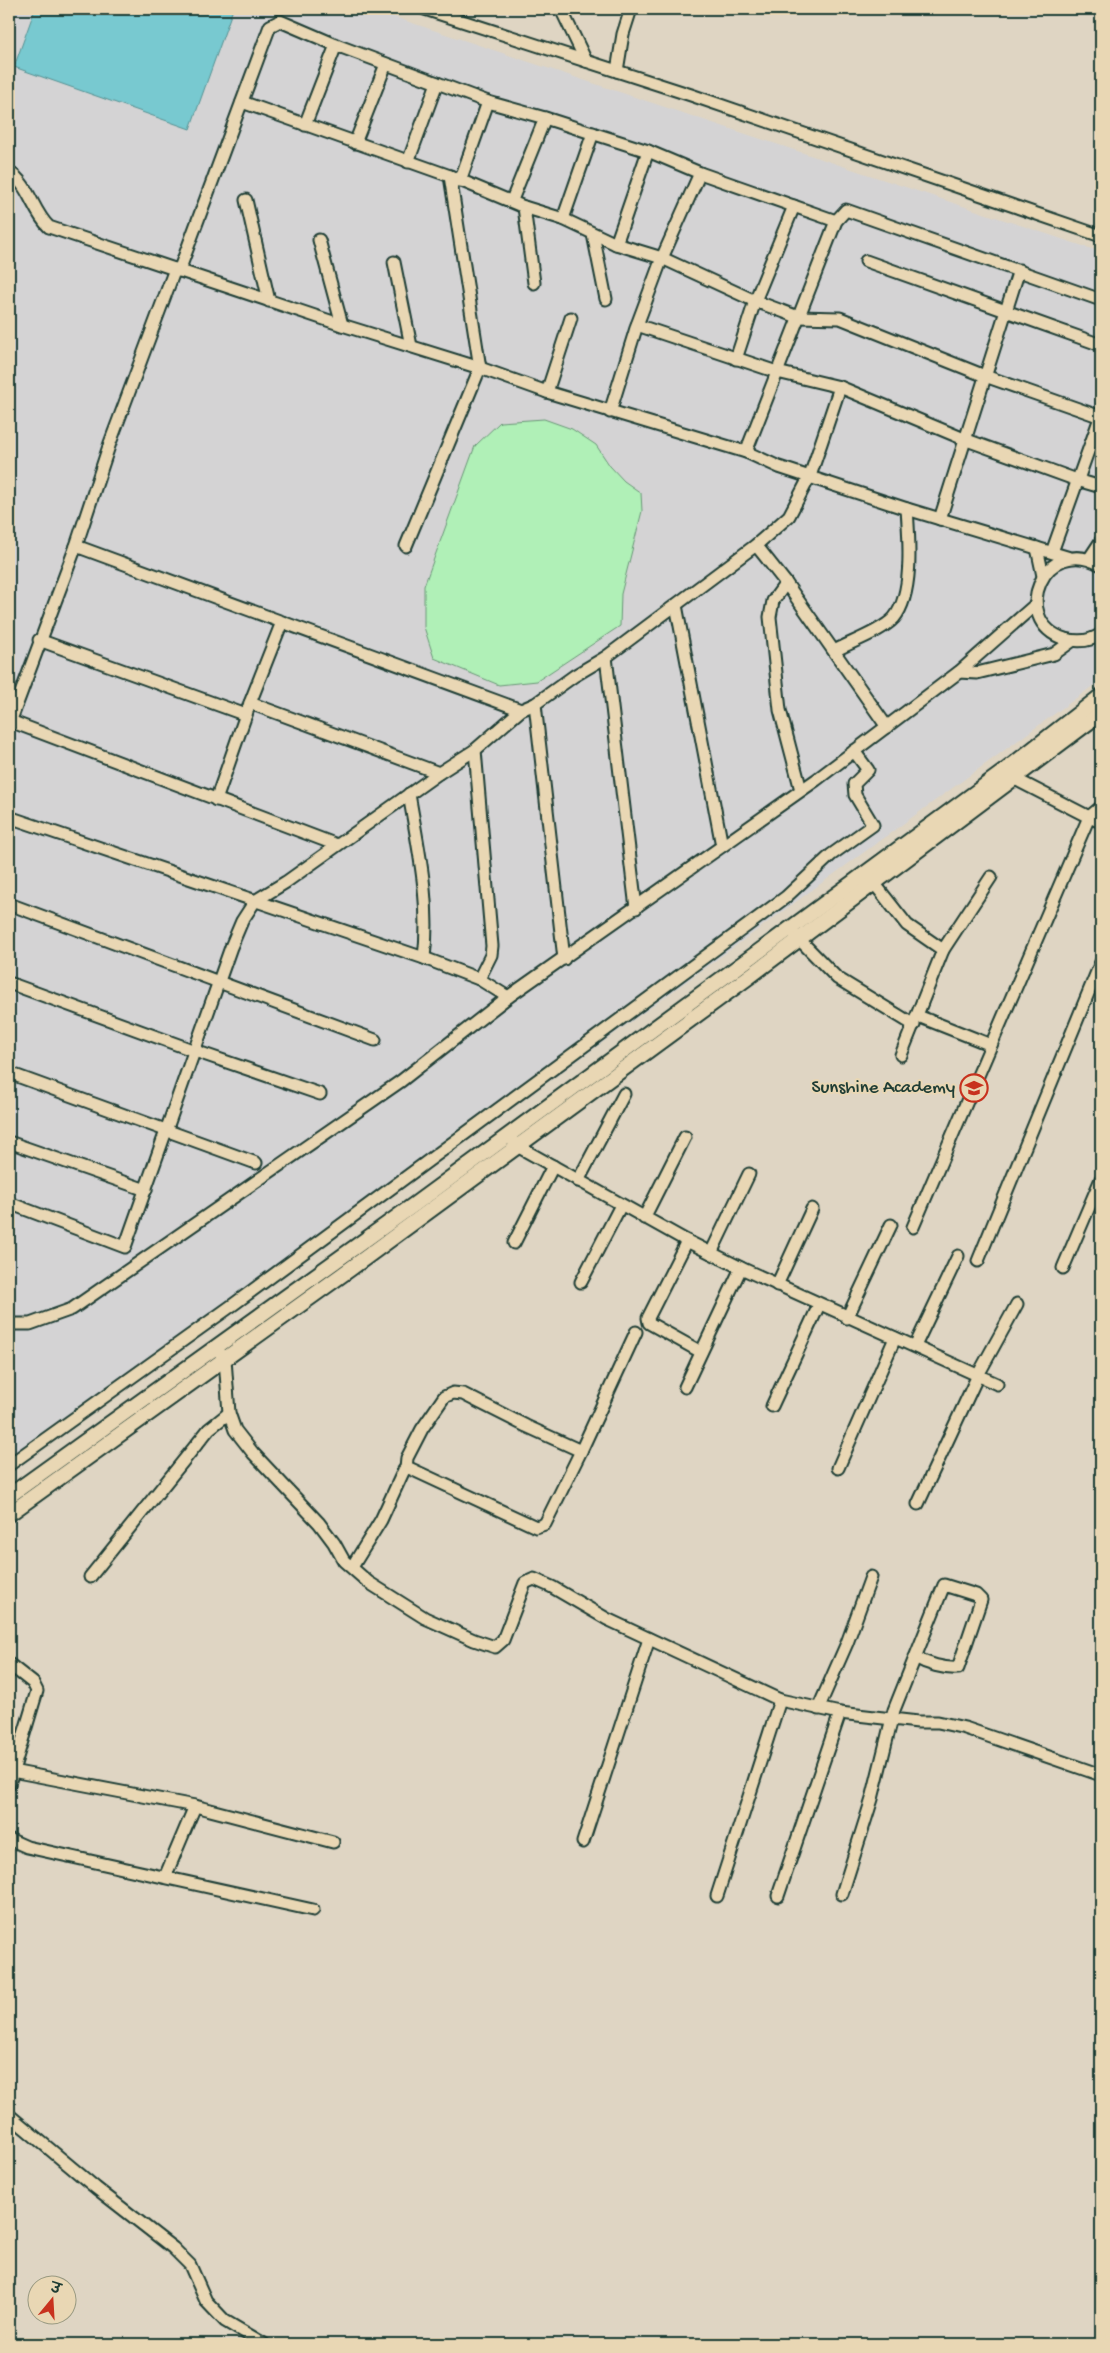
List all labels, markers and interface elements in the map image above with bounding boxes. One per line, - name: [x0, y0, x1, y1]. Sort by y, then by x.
- school or university icon: Sunshine Academy: [959, 1073, 989, 1103]
- place label: Sunshine Academy: [812, 1077, 956, 1100]
- north arrow: [28, 2276, 78, 2326]
- text: उ: [46, 2280, 64, 2300]

